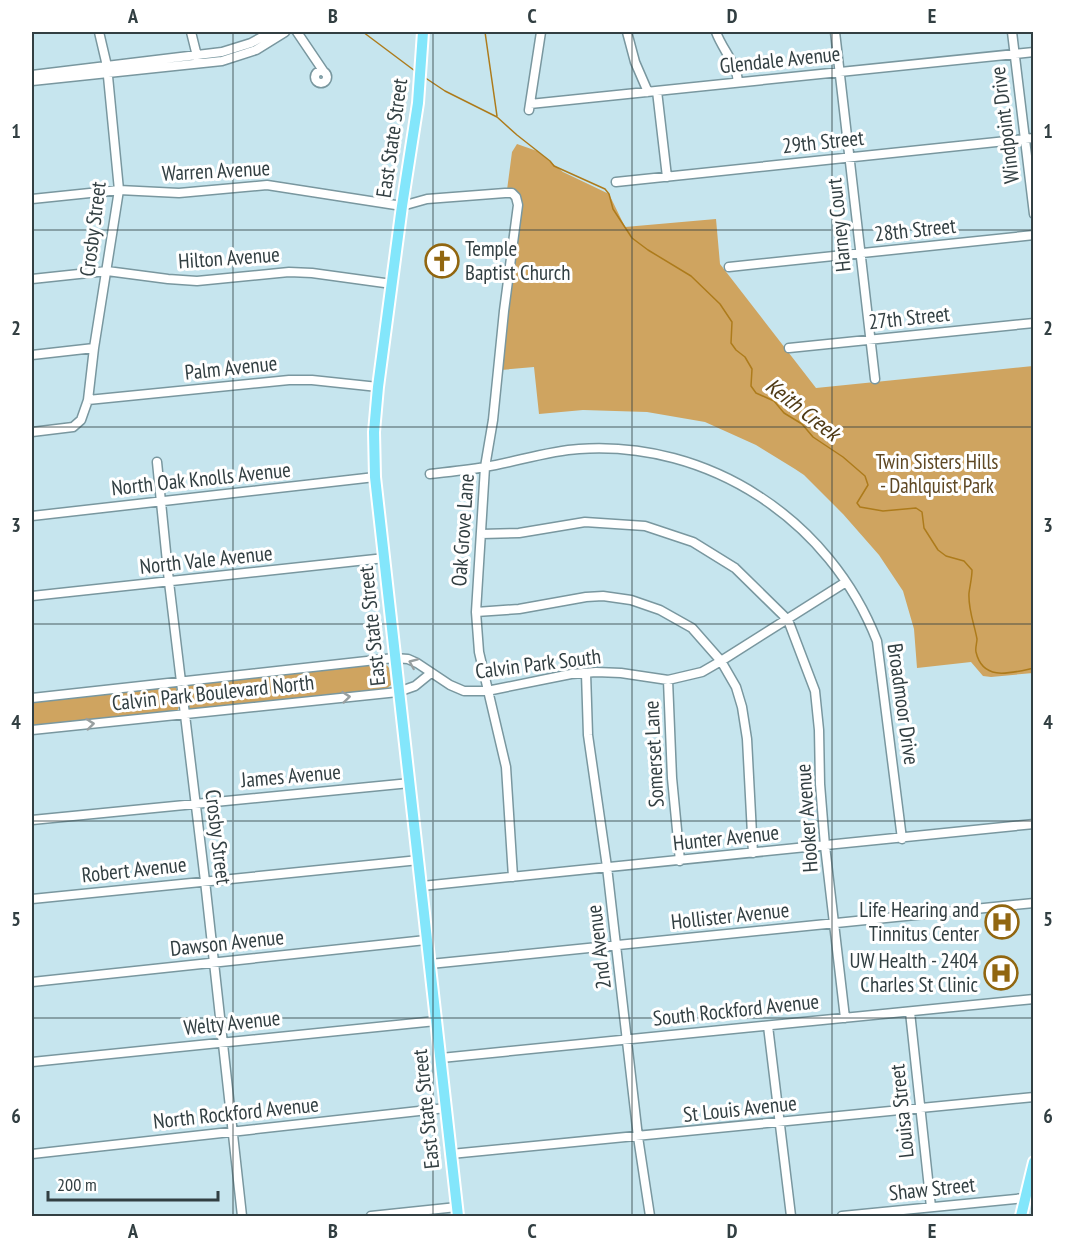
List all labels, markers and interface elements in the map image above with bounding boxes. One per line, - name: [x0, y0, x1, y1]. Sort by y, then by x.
- text: A: [127, 3, 139, 29]
- text: B: [328, 3, 338, 29]
- text: C: [527, 3, 537, 29]
- text: D: [727, 3, 738, 29]
- text: E: [928, 3, 936, 29]
- street label: Glendale Avenue: [718, 40, 842, 79]
- street label: Windpoint Drive: [984, 65, 1025, 185]
- street label: East State Street: [370, 76, 413, 199]
- text: 1: [11, 118, 21, 144]
- text: 1: [1043, 118, 1053, 144]
- street label: 29th Street: [781, 124, 865, 159]
- street label: Warren Avenue: [161, 154, 271, 187]
- street label: Harney Court: [820, 177, 857, 273]
- street label: Crosby Street: [73, 180, 112, 278]
- street label: 28th Street: [873, 212, 957, 247]
- place label: Temple Baptist Church: [465, 235, 571, 286]
- street label: Hilton Avenue: [177, 240, 281, 275]
- church icon: Temple Baptist Church: [424, 243, 460, 279]
- street label: 27th Street: [867, 300, 951, 335]
- text: 2: [11, 315, 21, 341]
- text: 2: [1043, 315, 1053, 341]
- street label: Palm Avenue: [183, 349, 279, 386]
- water label: Keith Creek: [760, 371, 848, 448]
- park label: Twin Sisters Hills - Dahlquist Park: [876, 448, 998, 499]
- street label: North Oak Knolls Avenue: [110, 456, 292, 501]
- street label: Oak Grove Lane: [445, 473, 480, 587]
- text: 3: [11, 512, 21, 538]
- text: 3: [1043, 512, 1053, 538]
- street label: North Vale Avenue: [138, 539, 274, 580]
- street label: East State Street: [352, 565, 391, 687]
- street label: Broadmoor Drive: [882, 641, 925, 766]
- street label: Calvin Park South: [474, 642, 602, 685]
- one-way arrow: [409, 658, 420, 670]
- street label: Calvin Park Boulevard North: [111, 668, 315, 717]
- one-way arrow: [342, 691, 351, 704]
- street label: Somerset Lane: [637, 700, 670, 808]
- text: 4: [11, 709, 21, 735]
- text: 4: [1043, 709, 1053, 735]
- one-way arrow: [85, 718, 94, 731]
- street label: James Avenue: [239, 758, 342, 793]
- street label: Hooker Avenue: [789, 763, 824, 873]
- street label: Crosby Street: [199, 788, 238, 886]
- street label: Hunter Avenue: [672, 819, 780, 857]
- street label: Robert Avenue: [80, 851, 188, 888]
- street label: Hollister Avenue: [669, 896, 790, 935]
- place label: Life Hearing and Tinnitus Center: [859, 896, 979, 947]
- street label: 2nd Avenue: [580, 903, 617, 991]
- hospital icon: Life Hearing and Tinnitus Center: [984, 904, 1020, 940]
- text: 5: [11, 906, 21, 932]
- text: 5: [1043, 906, 1053, 932]
- street label: Dawson Avenue: [169, 923, 285, 962]
- place label: UW Health - 2404 Charles St Clinic: [849, 947, 979, 998]
- hospital icon: UW Health - 2404 Charles St Clinic: [983, 955, 1019, 991]
- street label: South Rockford Avenue: [652, 987, 820, 1032]
- street label: Welty Avenue: [182, 1004, 282, 1041]
- street label: East State Street: [406, 1048, 445, 1170]
- street label: Louisa Street: [883, 1063, 920, 1159]
- street label: St Louis Avenue: [682, 1089, 798, 1128]
- street label: North Rockford Avenue: [152, 1090, 320, 1135]
- text: 6: [11, 1103, 21, 1129]
- text: 6: [1043, 1103, 1053, 1129]
- scale bar: [48, 1164, 218, 1202]
- street label: Shaw Street: [888, 1171, 977, 1206]
- text: 200 m: [57, 1173, 97, 1196]
- text: A: [127, 1218, 139, 1244]
- text: B: [328, 1218, 338, 1244]
- text: C: [527, 1218, 537, 1244]
- text: D: [727, 1218, 738, 1244]
- text: E: [928, 1218, 936, 1244]

